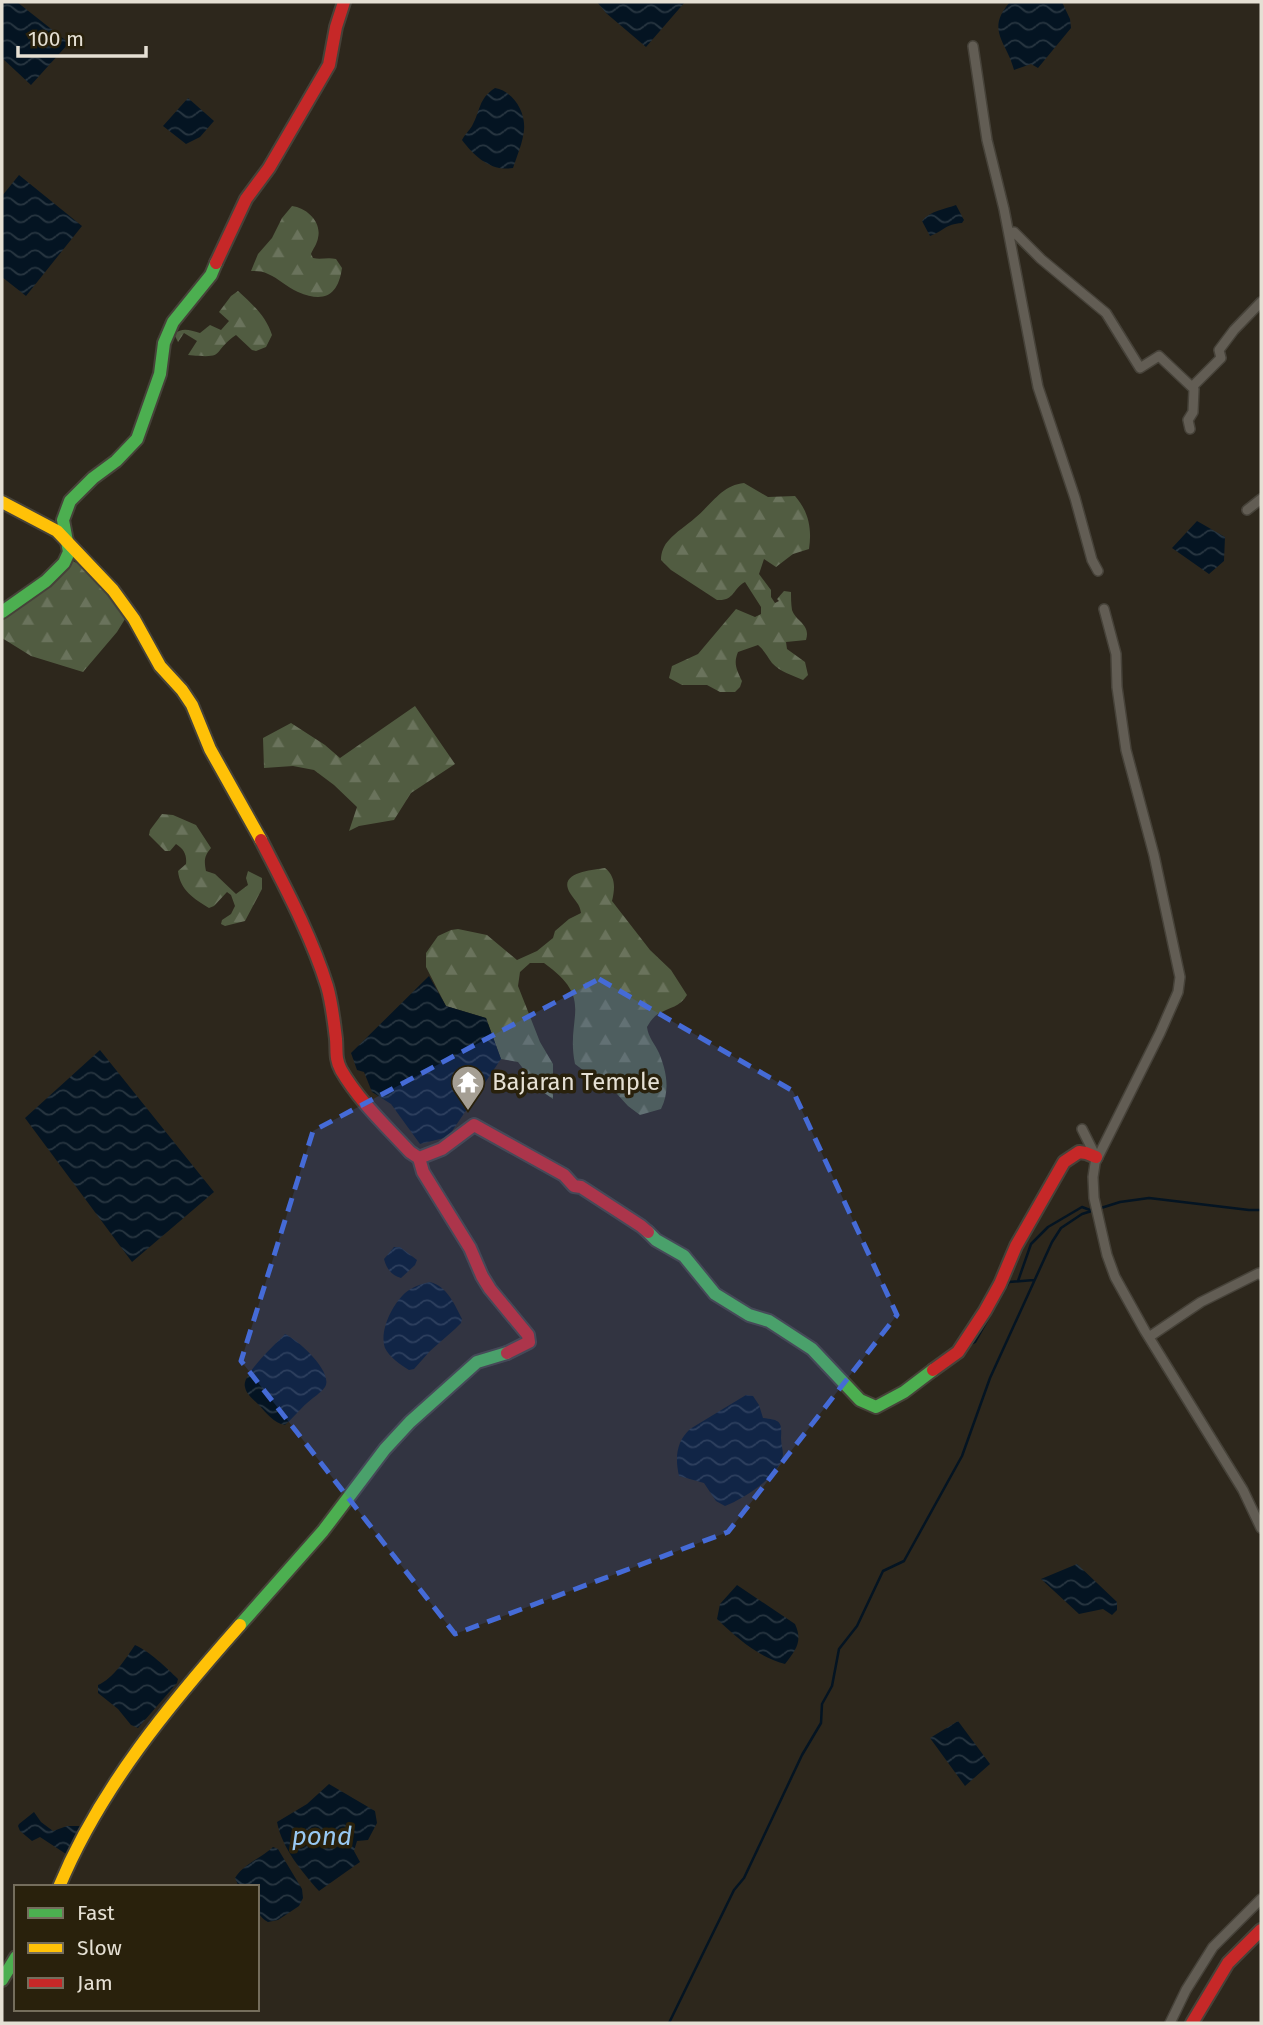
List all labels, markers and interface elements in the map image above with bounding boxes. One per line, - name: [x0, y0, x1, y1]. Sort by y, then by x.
- scale bar: [18, 14, 145, 58]
- text: 100 m: [28, 26, 84, 52]
- temple icon: Bajaran Temple: [449, 1063, 487, 1112]
- place label: Bajaran Temple: [492, 1068, 660, 1096]
- water label: pond: [292, 1821, 352, 1852]
- legend: [14, 1885, 259, 2011]
- text: Fast: [77, 1900, 115, 1926]
- text: Slow: [77, 1935, 122, 1961]
- text: Jam: [77, 1970, 113, 1996]

